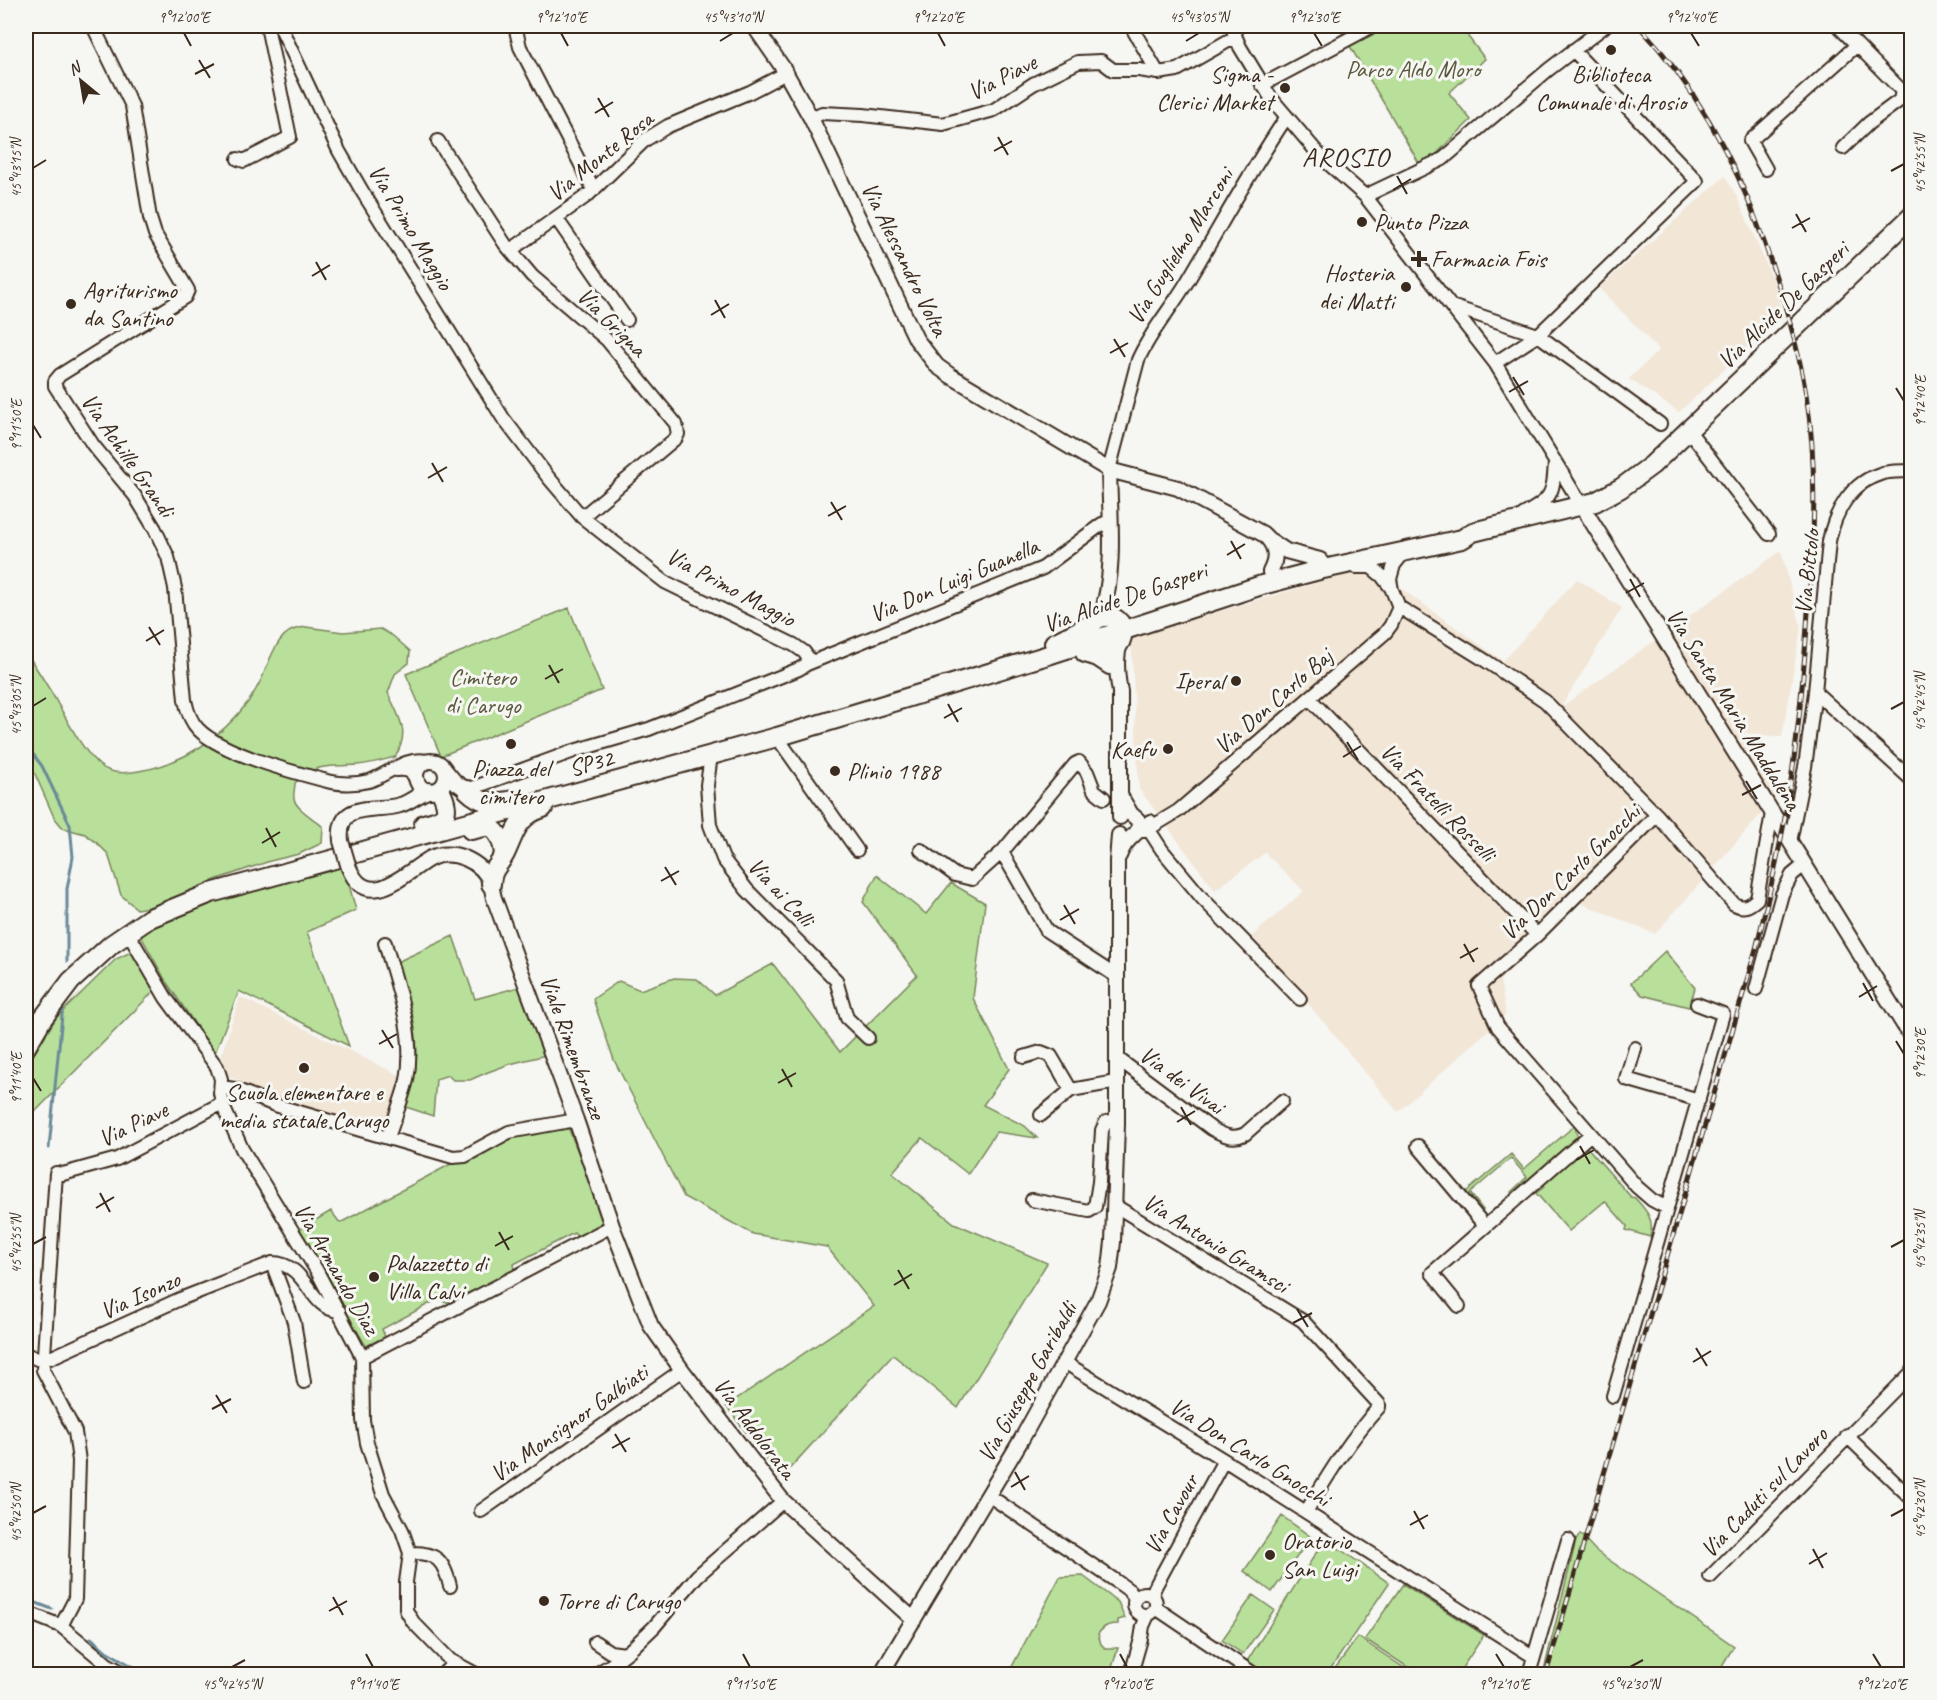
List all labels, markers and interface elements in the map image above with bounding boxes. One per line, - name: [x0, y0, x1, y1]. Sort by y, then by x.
- text: 9°12'00"E: [158, 8, 212, 27]
- text: 9°12'10"E: [535, 8, 589, 27]
- text: 45°43'10"N: [703, 8, 766, 27]
- text: 9°12'20"E: [912, 8, 966, 27]
- text: 45°43'05"N: [1169, 8, 1232, 27]
- text: 9°12'30"E: [1288, 8, 1342, 27]
- text: 9°12'40"E: [1665, 8, 1719, 27]
- marker: Biblioteca Comunale di Arosio: [1604, 43, 1618, 57]
- street label: Via Piave: [963, 46, 1043, 107]
- north arrow: [51, 51, 111, 111]
- park label: Parco Aldo Moro: [1346, 54, 1483, 84]
- text: N: [65, 56, 86, 80]
- place label: Sigma - Clerici Market: [1156, 59, 1276, 117]
- place label: Biblioteca Comunale di Arosio: [1536, 59, 1689, 117]
- marker: Sigma - Clerici Market: [1278, 81, 1292, 95]
- street label: Via Monte Rosa: [541, 103, 661, 208]
- text: 45°42'55"N: [1911, 131, 1930, 194]
- text: 45°43'15"N: [7, 135, 26, 198]
- district label: AROSIO: [1302, 140, 1391, 174]
- street label: Via Primo Maggio: [362, 159, 461, 297]
- street label: Via Guglielmo Marconi: [1120, 159, 1242, 330]
- street label: Via Alessandro Volta: [855, 177, 956, 342]
- place label: Punto Pizza: [1374, 207, 1469, 237]
- marker: Punto Pizza: [1355, 215, 1369, 229]
- street label: Via Alcide De Gasperi: [1711, 233, 1857, 375]
- place label: Farmacia Fois: [1431, 244, 1549, 274]
- marker: Farmacia Fois: [1412, 252, 1426, 266]
- place label: Hosteria dei Matti: [1319, 258, 1397, 316]
- place label: Agriturismo da Santino: [83, 275, 178, 333]
- marker: Hosteria dei Matti: [1399, 280, 1413, 294]
- street label: Via Grigna: [571, 281, 654, 364]
- marker: Agriturismo da Santino: [64, 297, 78, 311]
- text: 9°12'40"E: [1911, 373, 1930, 427]
- street label: Via Achille Grandi: [74, 387, 184, 525]
- text: 9°11'50"E: [7, 397, 26, 451]
- street label: Via Bittolo: [1788, 525, 1827, 616]
- street label: Via Don Luigi Guanella: [865, 530, 1044, 629]
- street label: Via Primo Maggio: [661, 541, 802, 634]
- street label: Via Alcide De Gasperi: [1039, 554, 1213, 639]
- street label: Via Santa Maria Maddalena: [1660, 602, 1809, 817]
- street label: Via Don Carlo Baj: [1208, 639, 1341, 761]
- park label: Cimitero di Carugo: [445, 662, 522, 720]
- place label: Iperal: [1175, 666, 1228, 696]
- text: 45°42'45"N: [1911, 669, 1930, 732]
- text: 45°43'05"N: [7, 673, 26, 736]
- marker: Iperal: [1229, 674, 1243, 688]
- place label: Kaefu: [1111, 734, 1158, 764]
- street label: Via Fratelli Rosselli: [1374, 736, 1504, 869]
- marker: Piazza del cimitero: [504, 737, 518, 751]
- street label: SP32: [566, 742, 619, 783]
- marker: Kaefu: [1161, 742, 1175, 756]
- place label: Piazza del cimitero: [472, 753, 554, 811]
- place label: Plinio 1988: [847, 756, 942, 786]
- marker: Plinio 1988: [828, 764, 842, 778]
- street label: Via Don Carlo Gnocchi: [1494, 796, 1648, 947]
- street label: Via ai Colli: [741, 851, 823, 936]
- street label: Viale Rimembranze: [533, 971, 614, 1125]
- text: 9°12'30"E: [1911, 1026, 1930, 1080]
- street label: Via dei Vivai: [1134, 1039, 1232, 1122]
- text: 9°11'40"E: [7, 1050, 26, 1104]
- marker: Scuola elementare e media statale Carugo: [297, 1061, 311, 1075]
- place label: Scuola elementare e media statale Carugo: [220, 1077, 390, 1135]
- street label: Via Piave: [94, 1093, 174, 1154]
- street label: Via Antonio Gramsci: [1138, 1186, 1297, 1301]
- street label: Via Armando Diaz: [287, 1198, 388, 1342]
- text: 45°42'35"N: [1911, 1207, 1930, 1270]
- text: 45°42'55"N: [7, 1211, 26, 1274]
- place label: Palazzetto di Villa Calvi: [386, 1248, 490, 1306]
- street label: Via Isonzo: [95, 1263, 186, 1326]
- marker: Palazzetto di Villa Calvi: [367, 1270, 381, 1284]
- street label: Via Giuseppe Garibaldi: [971, 1295, 1085, 1467]
- street label: Via Monsignor Galbiati: [484, 1355, 657, 1489]
- street label: Via Addolorata: [707, 1371, 804, 1487]
- street label: Via Don Carlo Gnocchi: [1164, 1391, 1338, 1515]
- street label: Via Caduti sul Lavoro: [1694, 1419, 1835, 1564]
- street label: Via Cavour: [1137, 1467, 1206, 1559]
- text: 45°42'30"N: [1911, 1476, 1930, 1539]
- text: 45°42'50"N: [7, 1480, 26, 1543]
- place label: Oratorio San Luigi: [1282, 1526, 1360, 1584]
- marker: Oratorio San Luigi: [1263, 1548, 1277, 1562]
- place label: Torre di Carugo: [556, 1586, 682, 1616]
- marker: Torre di Carugo: [537, 1594, 551, 1608]
- text: 45°42'45"N: [202, 1675, 265, 1694]
- text: 9°11'40"E: [347, 1675, 401, 1694]
- text: 9°11'50"E: [724, 1675, 778, 1694]
- text: 9°12'00"E: [1101, 1675, 1155, 1694]
- text: 9°12'10"E: [1478, 1675, 1532, 1694]
- text: 45°42'30"N: [1600, 1675, 1663, 1694]
- text: 9°12'20"E: [1855, 1675, 1909, 1694]

